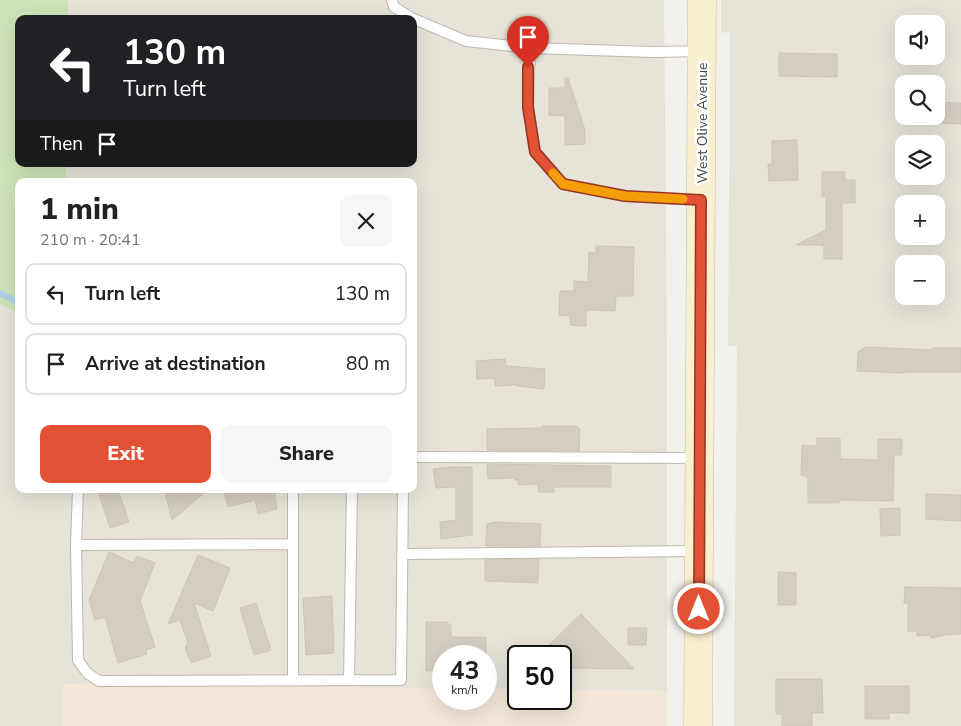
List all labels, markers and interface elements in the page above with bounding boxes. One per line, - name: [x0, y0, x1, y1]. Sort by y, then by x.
- map controls: [895, 15, 945, 305]
- button: sound: [895, 15, 945, 65]
- pin: [507, 16, 549, 67]
- icon: arrive: [514, 23, 542, 51]
- text: 130 m: [123, 29, 226, 76]
- icon: left: [40, 35, 105, 100]
- street label: West Olive Avenue: [693, 62, 712, 184]
- text: Turn left: [123, 74, 206, 104]
- button: search: [895, 75, 945, 125]
- icon: arrive: [93, 130, 121, 158]
- text: Then: [40, 131, 83, 157]
- button: layers: [895, 135, 945, 185]
- text: 1 min: [40, 189, 119, 230]
- button: close: [340, 195, 392, 247]
- button: +: [895, 195, 945, 245]
- text: 210 m · 20:41: [40, 229, 141, 251]
- button: −: [895, 255, 945, 305]
- icon: left: [42, 280, 70, 308]
- text: Turn left: [85, 281, 160, 307]
- text: 130 m: [335, 281, 390, 307]
- icon: arrive: [42, 350, 70, 378]
- text: Arrive at destination: [85, 351, 266, 377]
- text: 80 m: [346, 351, 390, 377]
- button: Exit: [40, 425, 211, 483]
- button: Share: [221, 425, 392, 483]
- position arrow: [672, 582, 724, 634]
- speed limit sign: 50: [507, 645, 572, 710]
- text: 43: [449, 654, 480, 688]
- text: km/h: [451, 682, 478, 698]

